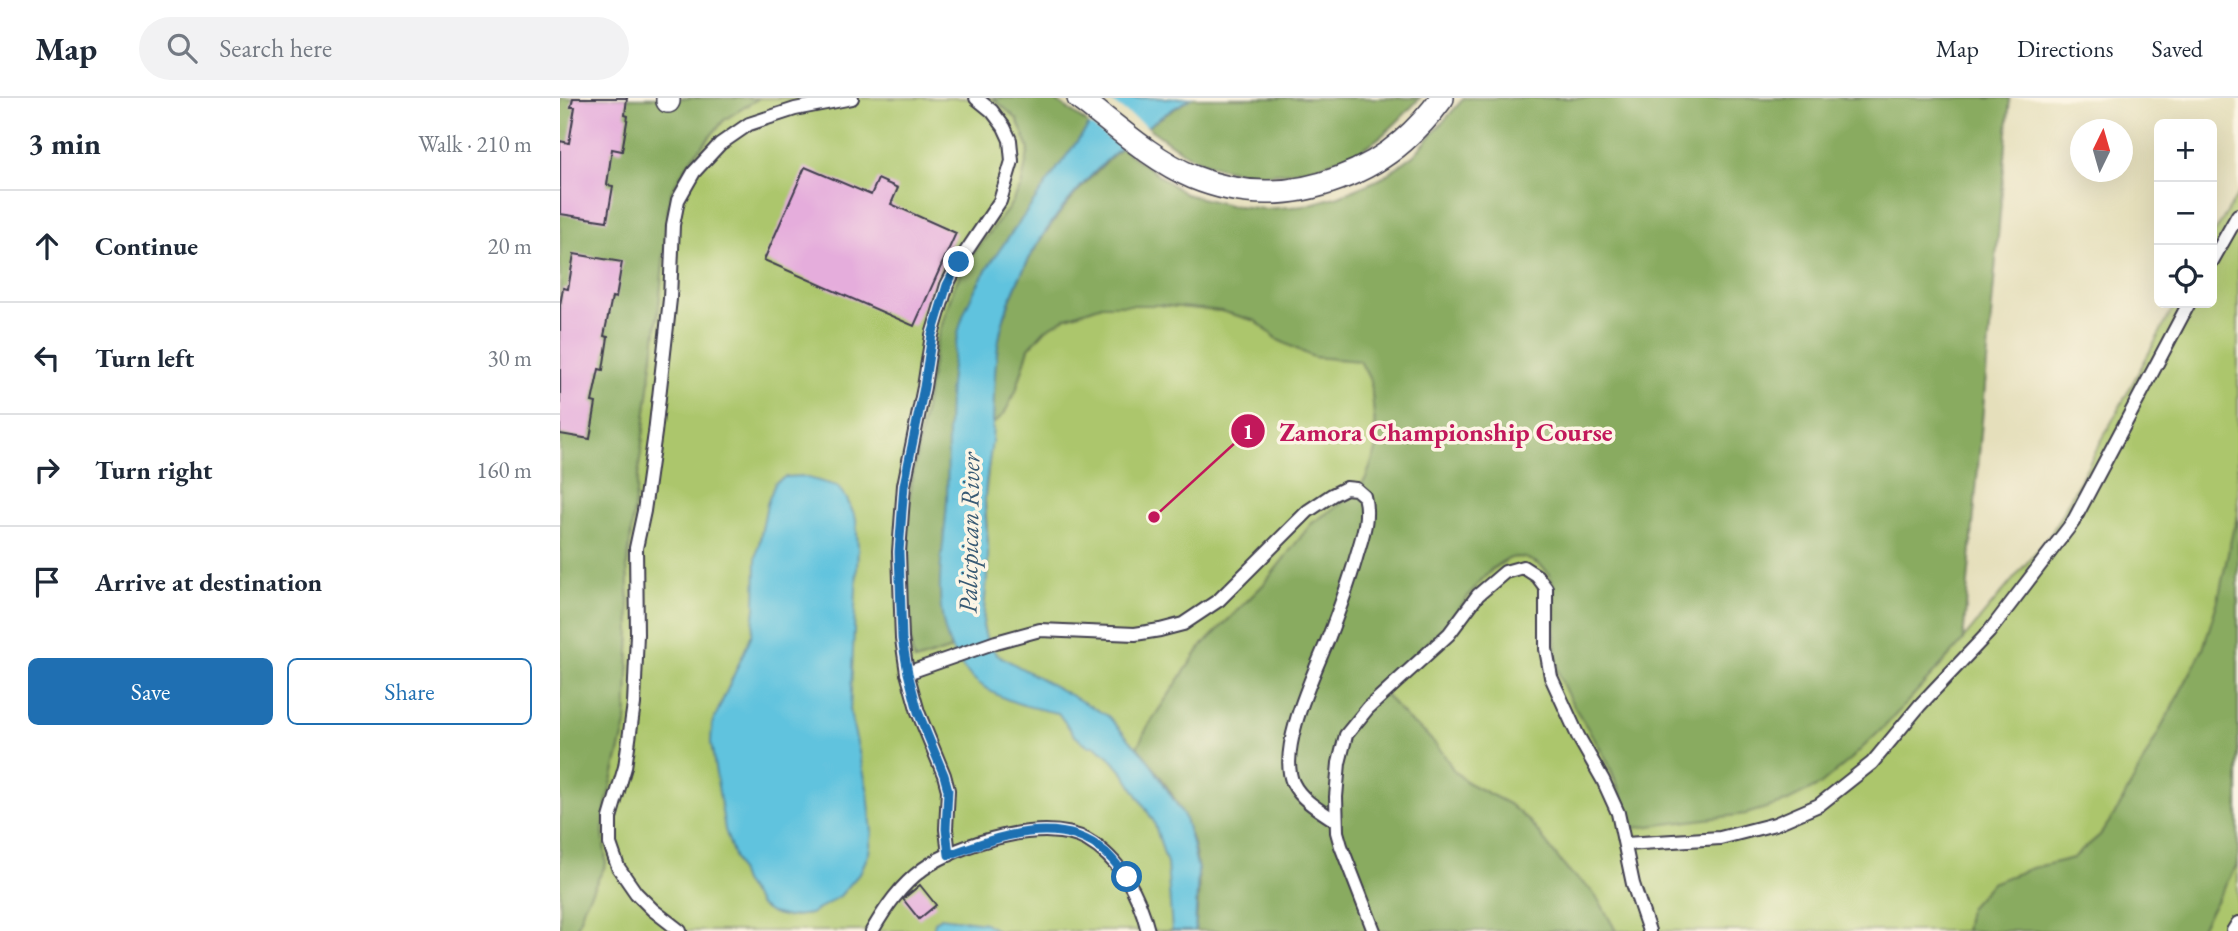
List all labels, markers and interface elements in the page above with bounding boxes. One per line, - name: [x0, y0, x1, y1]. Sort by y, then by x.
- search box: [139, 17, 629, 80]
- text: Map: [35, 27, 97, 70]
- icon: search: [163, 29, 201, 67]
- text: Search here: [219, 31, 332, 65]
- text: Map: [1936, 33, 1979, 64]
- text: Directions: [2017, 33, 2114, 64]
- text: Saved: [2152, 33, 2203, 64]
- north arrow: [2070, 119, 2133, 182]
- map controls: [2154, 119, 2217, 308]
- button: +: [2154, 119, 2217, 182]
- text: 3 min: [28, 124, 101, 163]
- text: Walk · 210 m: [418, 129, 532, 159]
- button: −: [2154, 182, 2217, 245]
- icon: ahead: [28, 227, 66, 265]
- text: Continue: [95, 229, 198, 263]
- text: 20 m: [487, 231, 532, 261]
- button: locate: [2154, 245, 2217, 308]
- route end: [943, 246, 974, 277]
- icon: left: [28, 339, 66, 377]
- text: Turn left: [95, 341, 194, 375]
- text: 30 m: [487, 343, 532, 373]
- callout: Zamora Championship Course: [1230, 408, 1627, 455]
- text: Zamora Championship Course: [1279, 415, 1613, 449]
- text: 1: [1242, 418, 1254, 445]
- icon: right: [28, 451, 66, 489]
- water label: Palicpican River: [951, 451, 987, 614]
- text: Turn right: [95, 453, 213, 487]
- text: 160 m: [476, 455, 532, 485]
- icon: arrive: [28, 563, 66, 601]
- text: Arrive at destination: [95, 565, 322, 599]
- button: Save: [28, 658, 273, 725]
- button: Share: [287, 658, 532, 725]
- route start: [1111, 861, 1142, 892]

